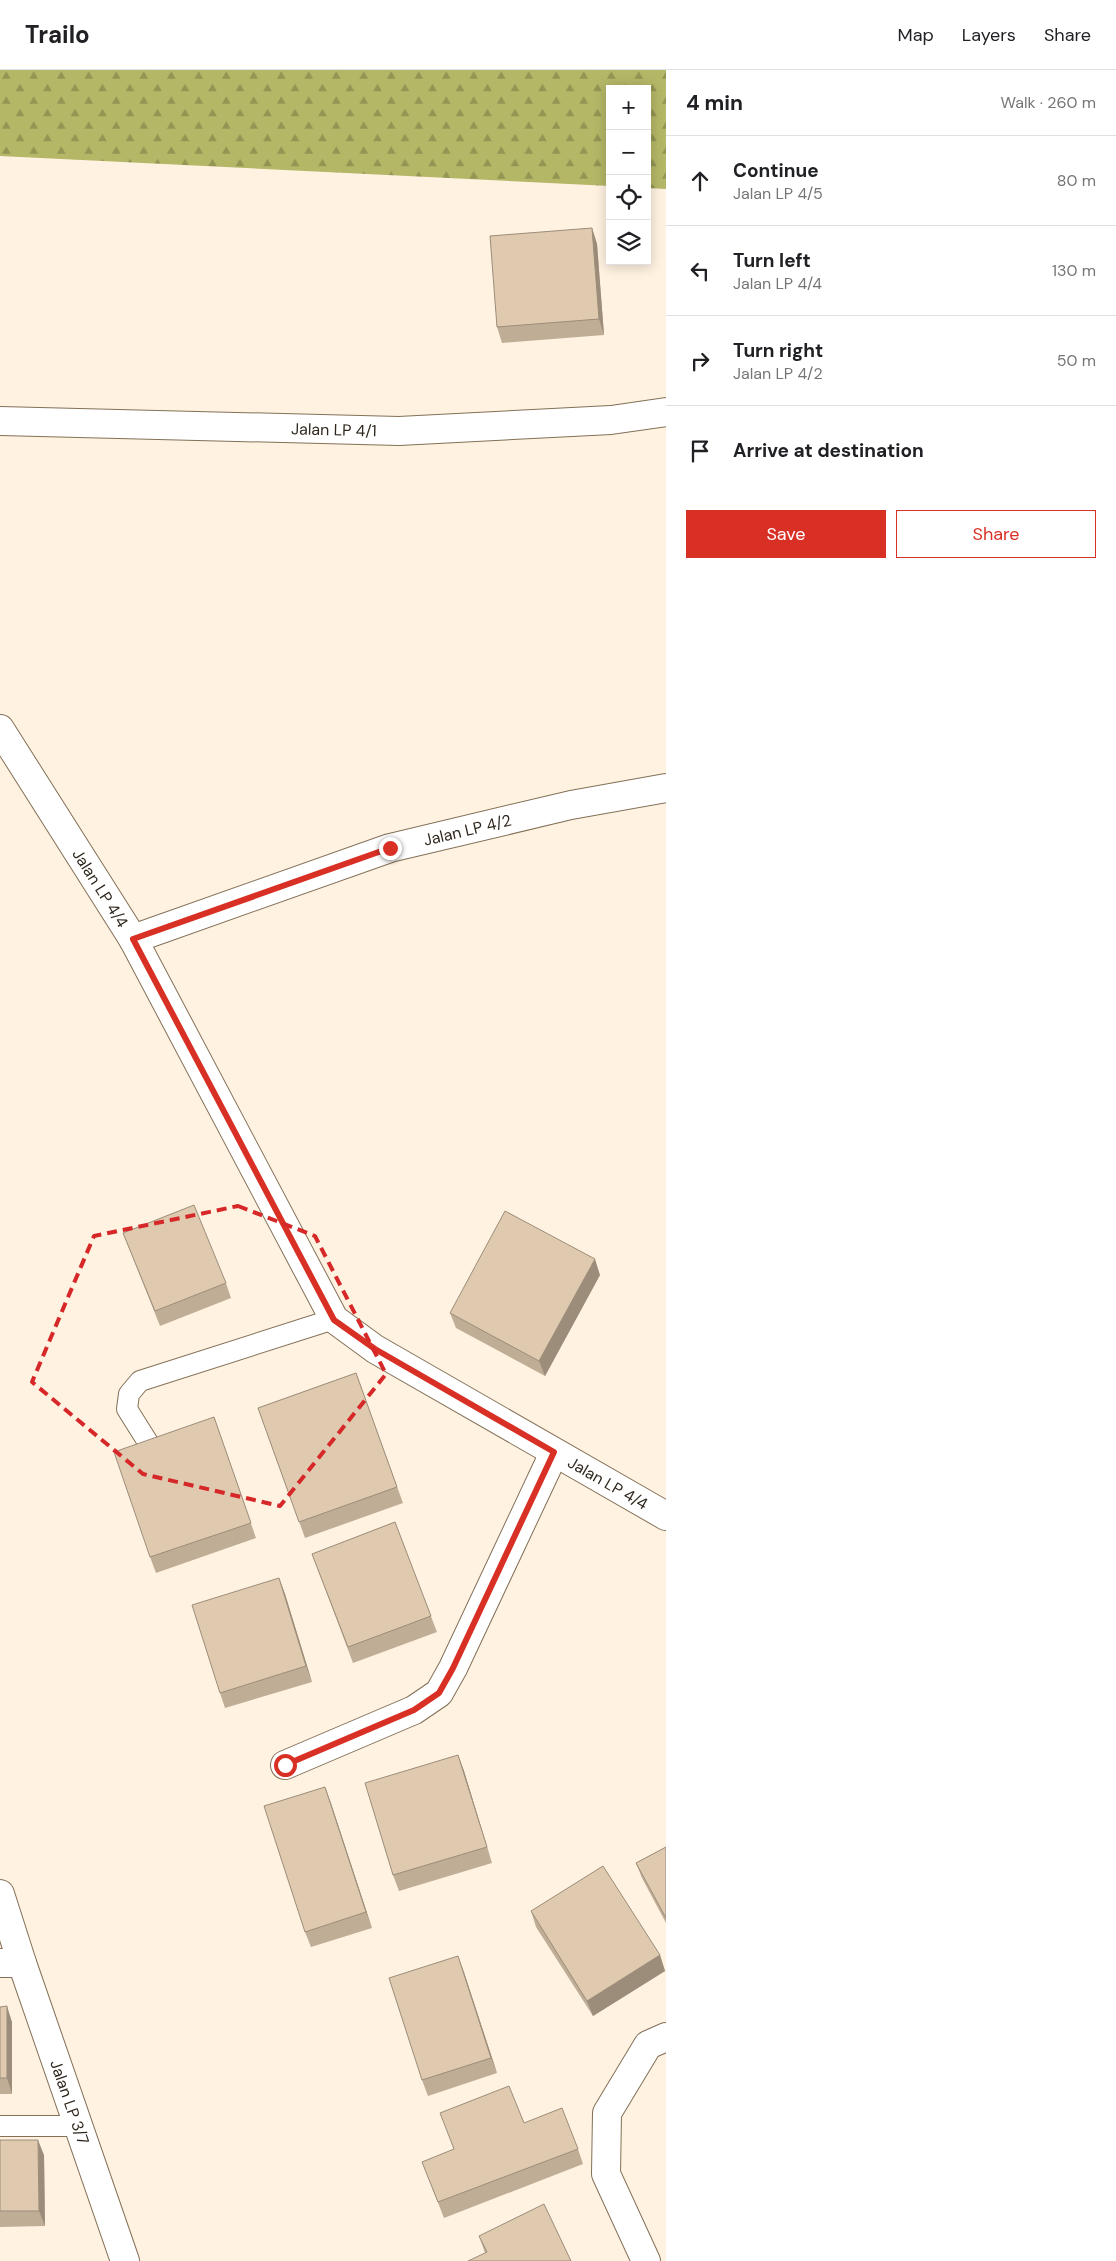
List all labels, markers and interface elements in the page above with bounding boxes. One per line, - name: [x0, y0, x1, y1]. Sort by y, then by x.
- text: Trailo: [25, 19, 90, 50]
- text: Map: [898, 23, 934, 47]
- text: Layers: [962, 23, 1016, 47]
- text: Share: [1044, 23, 1091, 47]
- map controls: [606, 85, 651, 265]
- button: +: [606, 85, 651, 130]
- text: 4 min: [686, 89, 743, 117]
- text: Walk · 260 m: [1001, 92, 1096, 113]
- button: −: [606, 130, 651, 175]
- text: Continue: [733, 158, 819, 183]
- icon: ahead: [686, 167, 714, 195]
- text: 80 m: [1057, 170, 1096, 191]
- button: locate: [606, 175, 651, 220]
- text: Jalan LP 4/5: [733, 183, 823, 204]
- button: layers: [606, 220, 651, 265]
- text: Turn left: [733, 248, 811, 273]
- icon: left: [686, 257, 714, 285]
- text: 130 m: [1052, 260, 1096, 281]
- text: Jalan LP 4/4: [733, 273, 822, 294]
- text: Turn right: [733, 338, 823, 363]
- icon: right: [686, 347, 714, 375]
- text: 50 m: [1057, 350, 1096, 371]
- text: Jalan LP 4/2: [733, 363, 823, 384]
- street label: Jalan LP 4/1: [291, 418, 377, 441]
- icon: arrive: [686, 437, 714, 465]
- text: Arrive at destination: [733, 438, 924, 463]
- button: Save: [686, 510, 886, 558]
- button: Share: [896, 510, 1096, 558]
- street label: Jalan LP 4/2: [421, 809, 513, 850]
- route end: [379, 837, 402, 860]
- street label: Jalan LP 4/4: [68, 845, 133, 931]
- street label: Jalan LP 4/4: [564, 1451, 652, 1514]
- route start: [274, 1754, 297, 1777]
- street label: Jalan LP 3/7: [46, 2057, 94, 2147]

